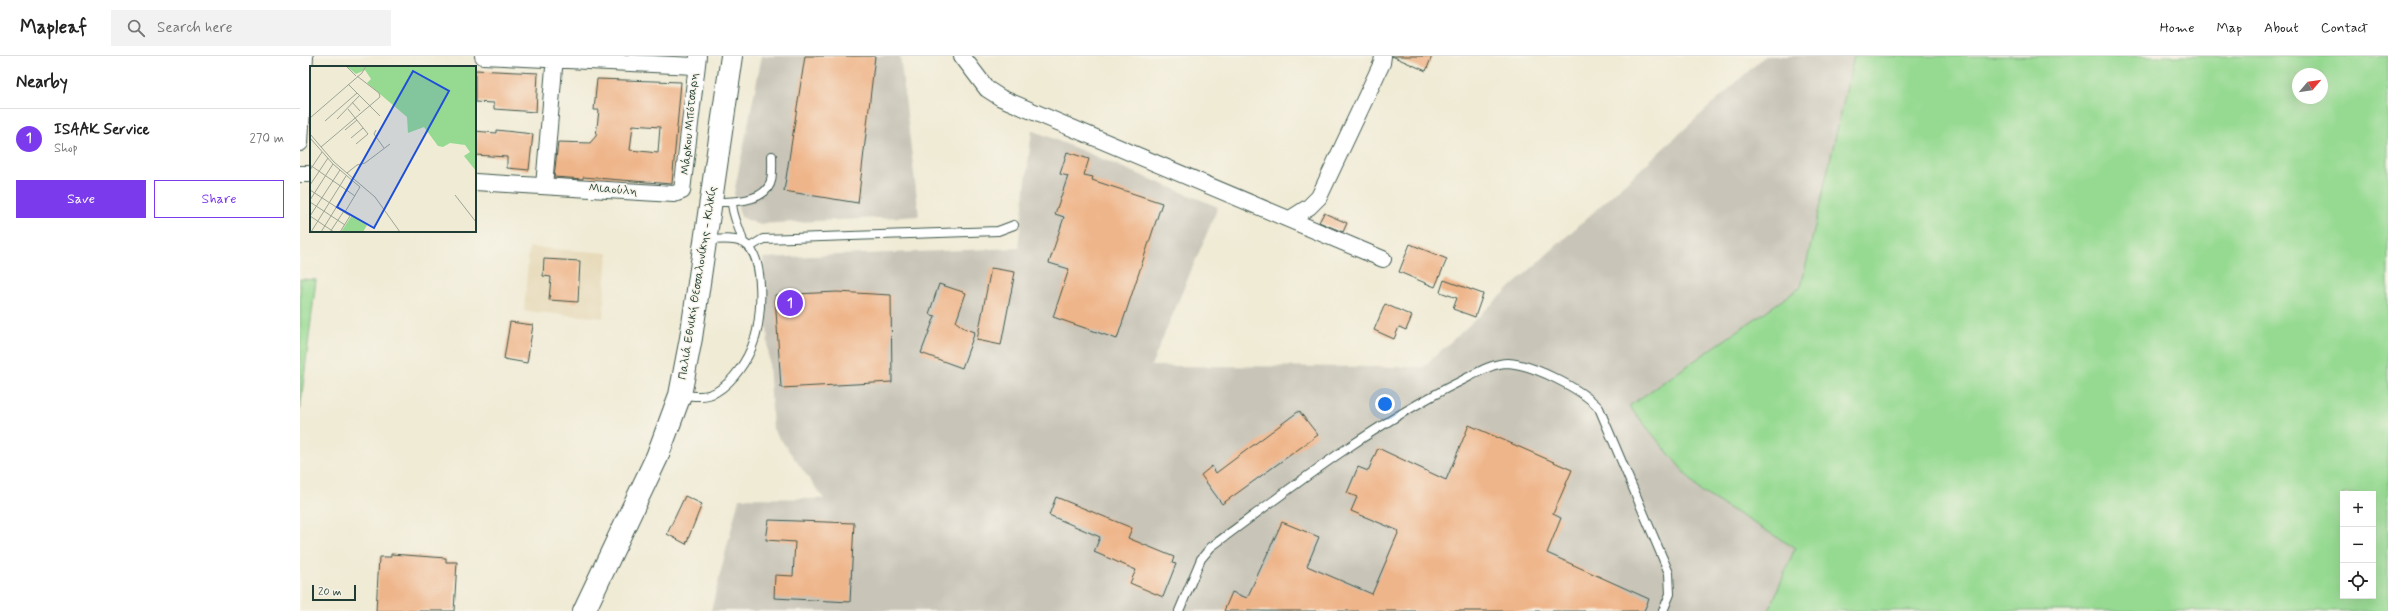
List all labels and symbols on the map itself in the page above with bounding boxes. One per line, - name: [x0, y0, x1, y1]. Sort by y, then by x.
- inset map: [310, 66, 476, 232]
- north arrow: [2292, 68, 2328, 104]
- street label: Μάρκου Μπότσαρη: [678, 72, 702, 176]
- street label: Μιαούλη: [588, 180, 638, 200]
- street label: Παλιά Εθνική Θεσσαλονίκης - Κιλκίς: [675, 185, 721, 381]
- pin: 1: [777, 288, 803, 318]
- your location: [1375, 394, 1395, 414]
- scale bar: [312, 583, 356, 602]

